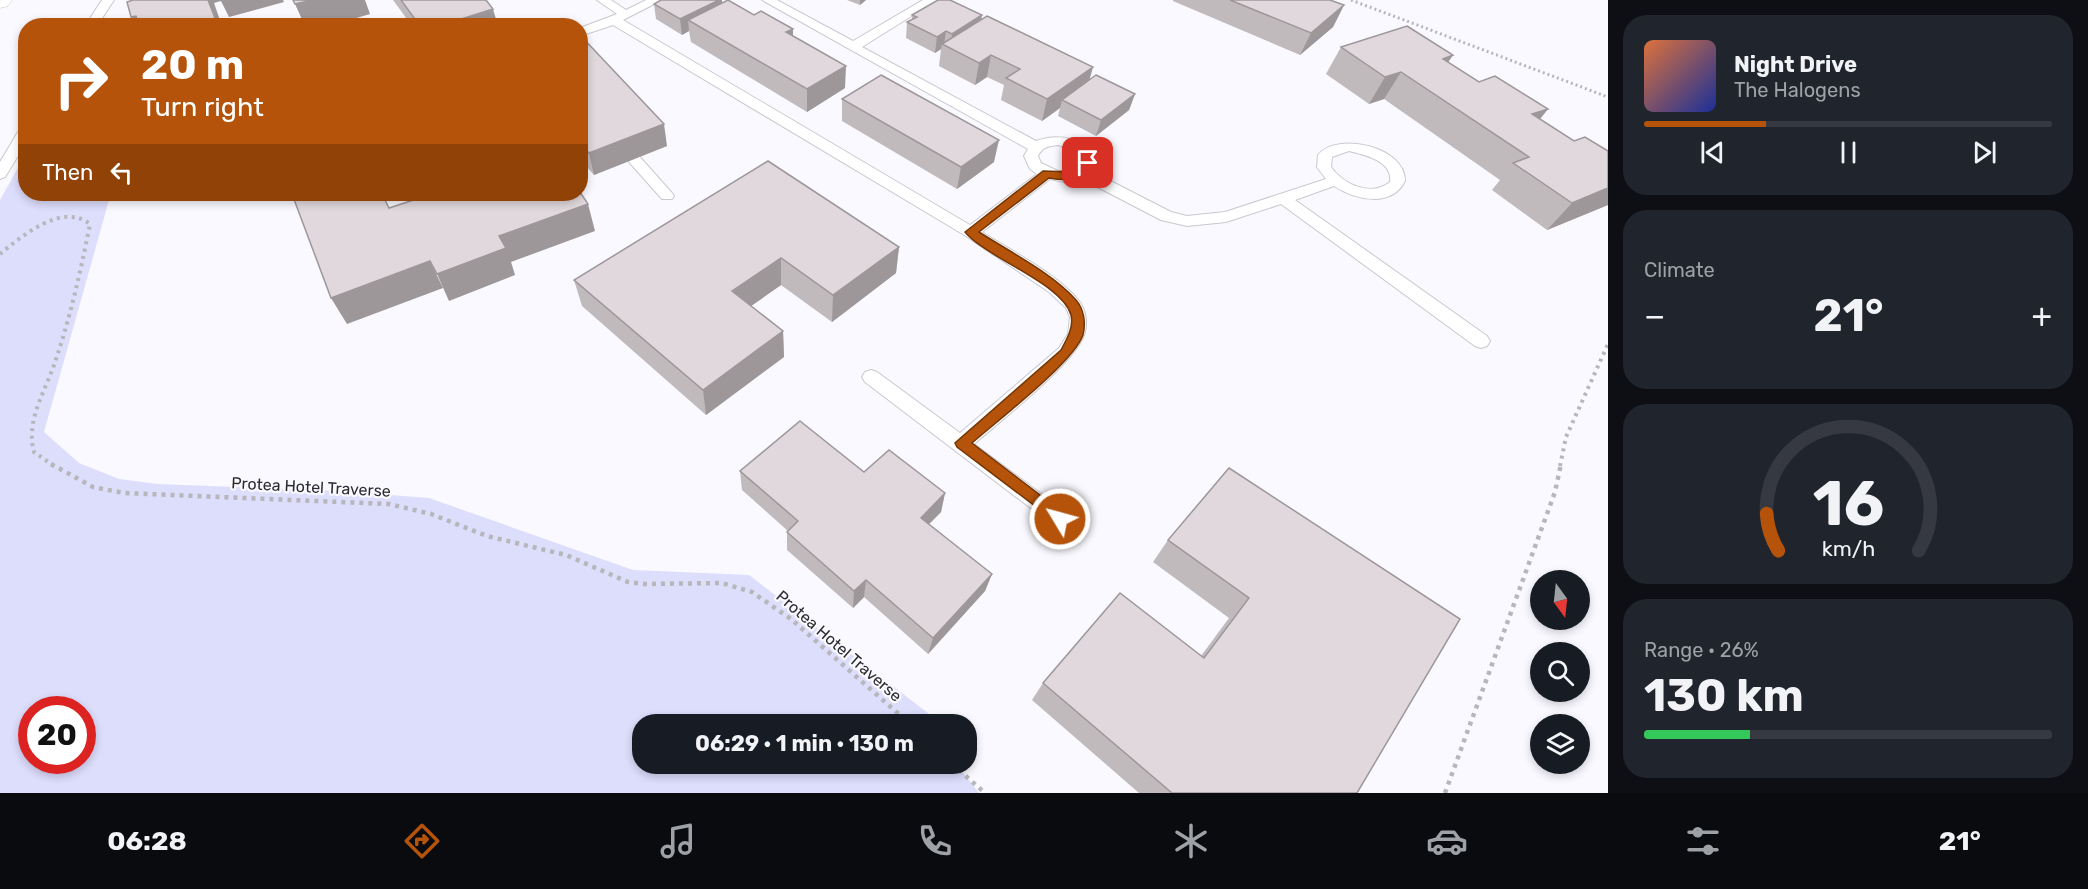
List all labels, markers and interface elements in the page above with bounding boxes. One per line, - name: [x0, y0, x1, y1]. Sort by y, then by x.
- text: 20 m: [141, 40, 244, 90]
- icon: right: [42, 42, 120, 120]
- text: Night Drive: [1734, 51, 1857, 78]
- text: The Halogens: [1734, 78, 1861, 102]
- text: Turn right: [141, 91, 264, 123]
- icon: previous: [1696, 136, 1729, 169]
- icon: pause: [1832, 136, 1865, 169]
- icon: next: [1968, 136, 2001, 169]
- pin: [1062, 137, 1113, 188]
- icon: arrive: [1071, 146, 1104, 179]
- icon: left: [105, 156, 138, 189]
- text: Then: [42, 159, 93, 186]
- text: Climate: [1644, 258, 1715, 282]
- text: 21°: [1813, 289, 1884, 342]
- text: −: [1644, 296, 1665, 335]
- text: +: [2031, 296, 2052, 335]
- text: 16: [1812, 467, 1884, 541]
- street label: Protea Hotel Traverse: [231, 473, 391, 501]
- position arrow: [1028, 487, 1092, 551]
- text: km/h: [1821, 536, 1875, 561]
- north arrow: [1530, 570, 1590, 630]
- map controls: [1530, 570, 1590, 774]
- street label: Protea Hotel Traverse: [772, 586, 906, 706]
- text: Range · 26%: [1644, 638, 1759, 662]
- button: search: [1530, 642, 1590, 702]
- text: 130 km: [1644, 669, 1804, 722]
- speed limit sign: 20: [18, 696, 96, 774]
- button: layers: [1530, 714, 1590, 774]
- text: 06:29 · 1 min · 130 m: [695, 730, 914, 757]
- icon: directions: [401, 820, 443, 862]
- icon: music: [657, 820, 699, 862]
- icon: phone: [914, 820, 956, 862]
- icon: climate: [1170, 820, 1212, 862]
- icon: car: [1426, 820, 1468, 862]
- icon: filters: [1682, 820, 1724, 862]
- text: 06:28: [107, 825, 187, 857]
- text: 21°: [1939, 825, 1981, 857]

